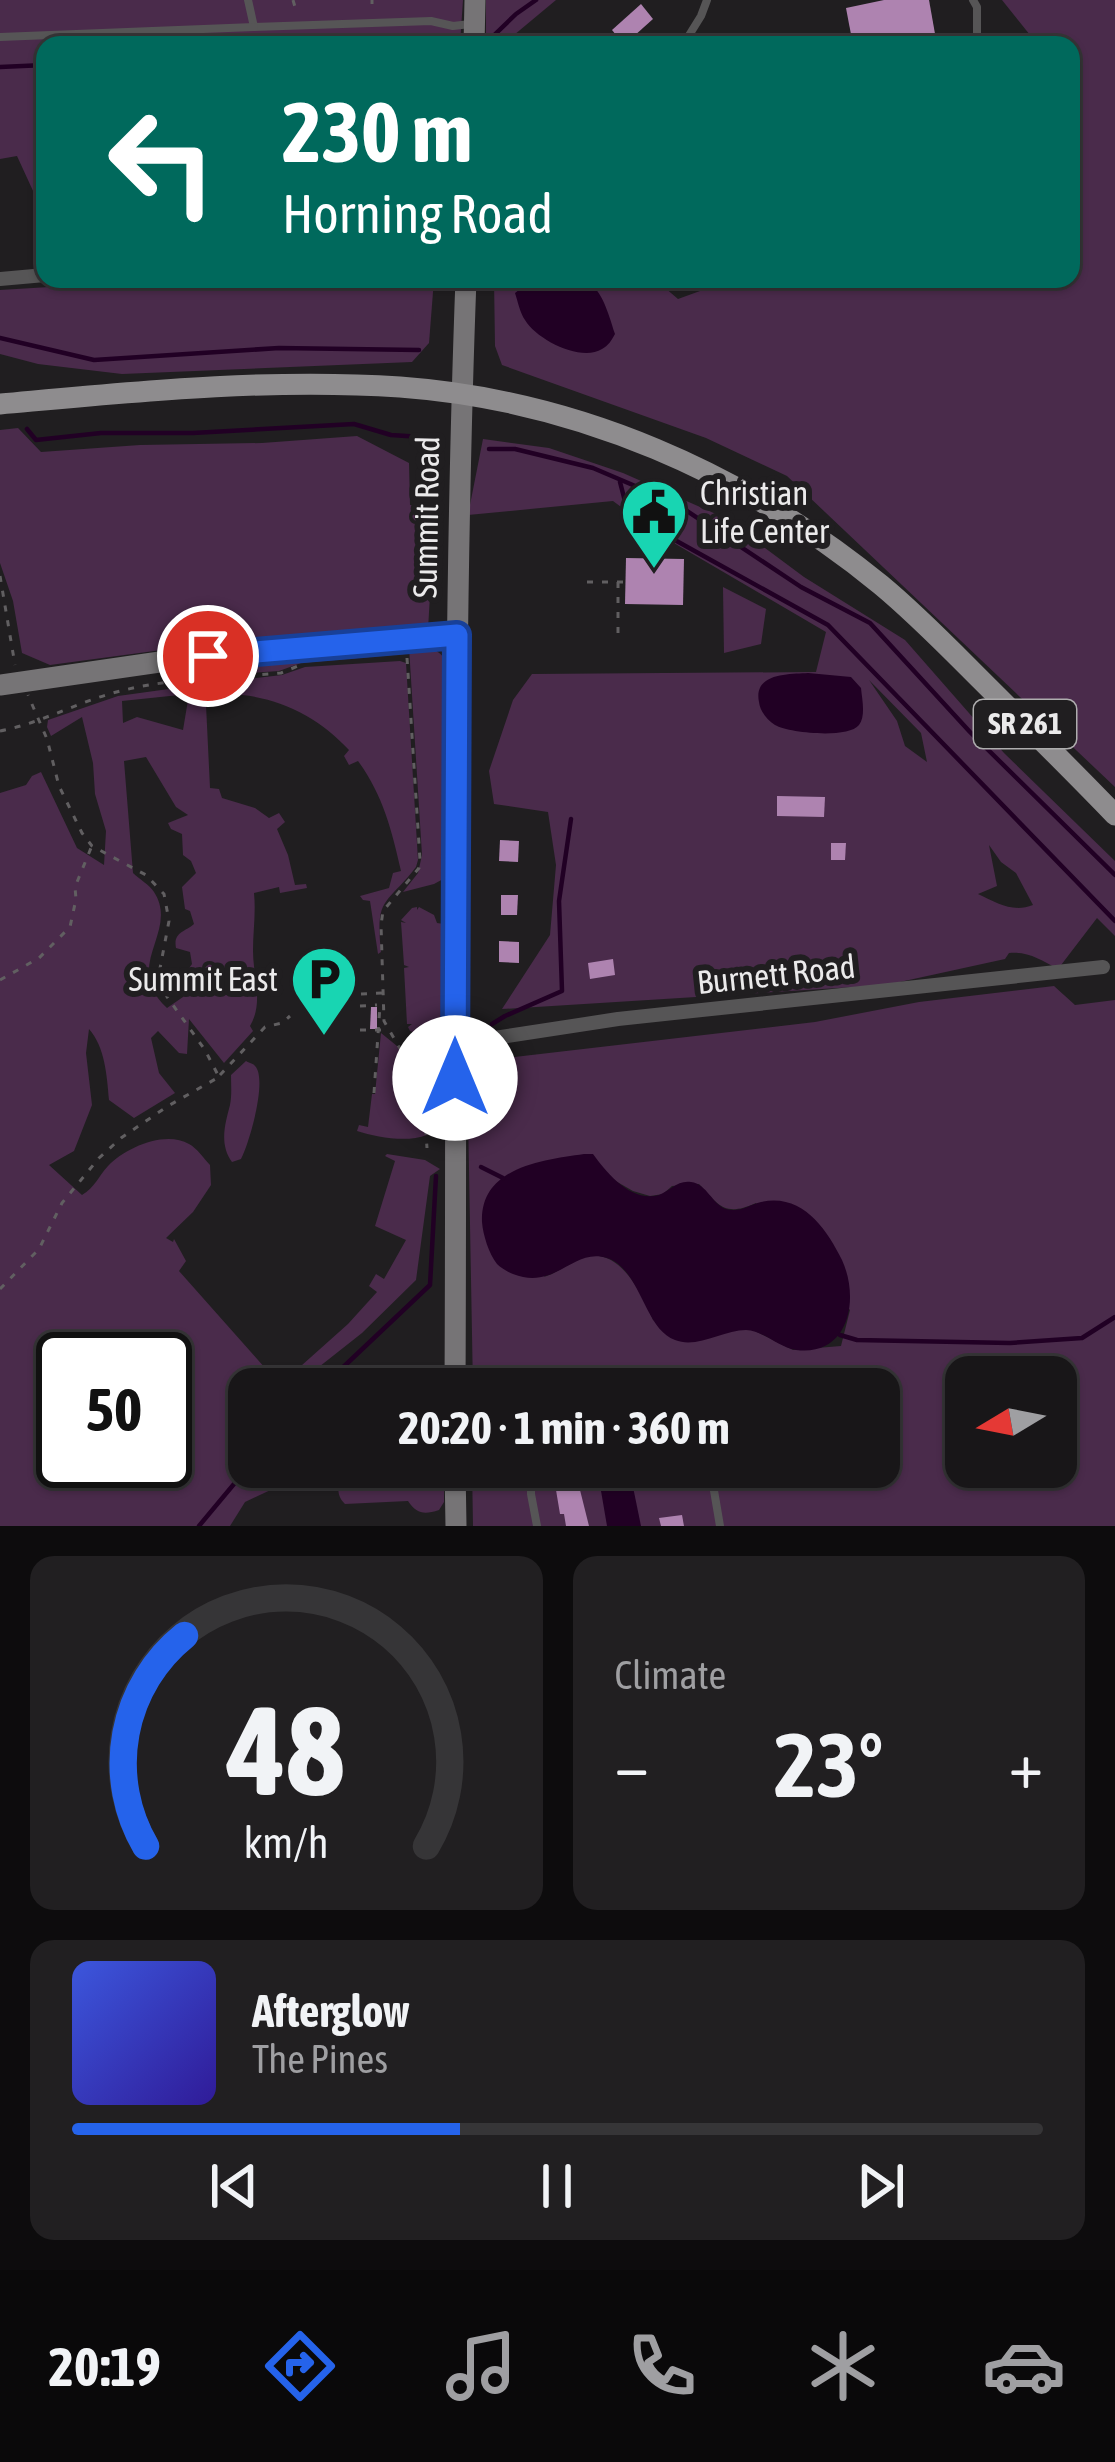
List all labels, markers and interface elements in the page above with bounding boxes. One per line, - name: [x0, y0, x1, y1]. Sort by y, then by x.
- icon: left: [84, 84, 240, 240]
- text: 230 m: [282, 84, 472, 180]
- text: Horning Road: [282, 183, 553, 244]
- street label: Summit Road: [406, 436, 446, 598]
- place label: Christian Life Center: [700, 474, 830, 550]
- public building icon: Christian Life Center: [619, 477, 689, 571]
- pin: [157, 605, 259, 707]
- icon: arrive: [175, 623, 241, 689]
- road number: SR 261: [974, 700, 1076, 748]
- parking icon: Summit East: [289, 944, 359, 1038]
- street label: Burnett Road: [695, 947, 857, 1001]
- place label: Summit East: [129, 960, 278, 998]
- position arrow: [392, 1015, 518, 1141]
- speed limit sign: 50: [36, 1332, 192, 1488]
- north arrow: [945, 1356, 1077, 1488]
- map controls: [945, 1356, 1077, 1488]
- text: 20:20 · 1 min · 360 m: [398, 1402, 730, 1454]
- text: Climate: [615, 1653, 726, 1697]
- text: 48: [227, 1678, 345, 1821]
- text: 23°: [774, 1713, 883, 1816]
- text: −: [615, 1726, 649, 1802]
- text: +: [1009, 1726, 1043, 1802]
- text: km/h: [244, 1818, 329, 1867]
- text: Afterglow: [252, 1985, 410, 2037]
- text: The Pines: [252, 2037, 388, 2081]
- icon: previous: [201, 2153, 267, 2219]
- icon: pause: [524, 2153, 590, 2219]
- icon: next: [848, 2153, 914, 2219]
- icon: directions: [258, 2324, 342, 2408]
- icon: music: [439, 2324, 523, 2408]
- icon: phone: [620, 2324, 704, 2408]
- icon: climate: [801, 2324, 885, 2408]
- icon: car: [982, 2324, 1066, 2408]
- text: 20:19: [49, 2336, 161, 2397]

